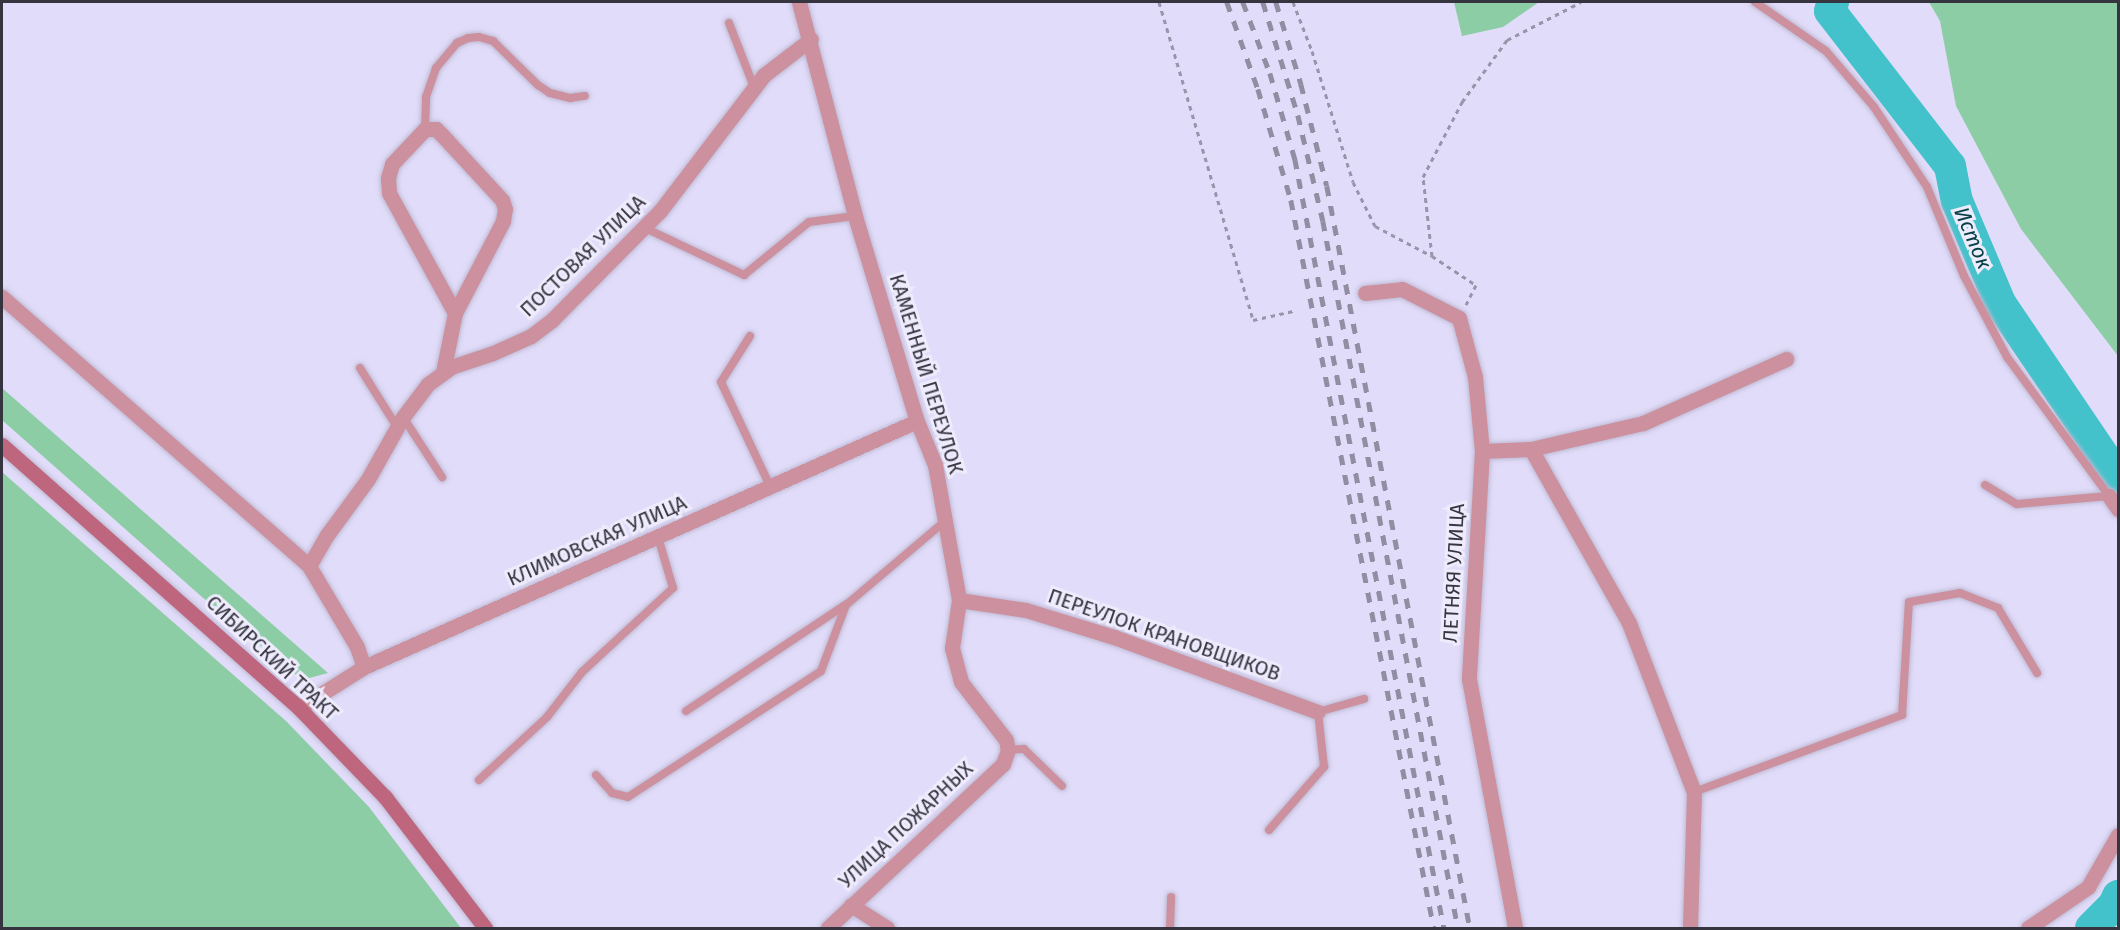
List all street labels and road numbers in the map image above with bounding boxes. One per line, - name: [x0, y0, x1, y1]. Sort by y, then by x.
- street label: ПОСТОВАЯ УЛИЦА: [515, 190, 651, 322]
- street label: КАМЕННЫЙ ПЕРЕУЛОК: [884, 271, 968, 477]
- street label: КЛИМОВСКАЯ УЛИЦА: [504, 491, 690, 591]
- street label: ЛЕТНЯЯ УЛИЦА: [1438, 503, 1470, 643]
- street label: ПЕРЕУЛОК КРАНОВЩИКОВ: [1045, 584, 1283, 686]
- street label: СИБИРСКИЙ ТРАКТ: [201, 591, 343, 725]
- street label: УЛИЦА ПОЖАРНЫХ: [834, 757, 978, 893]

